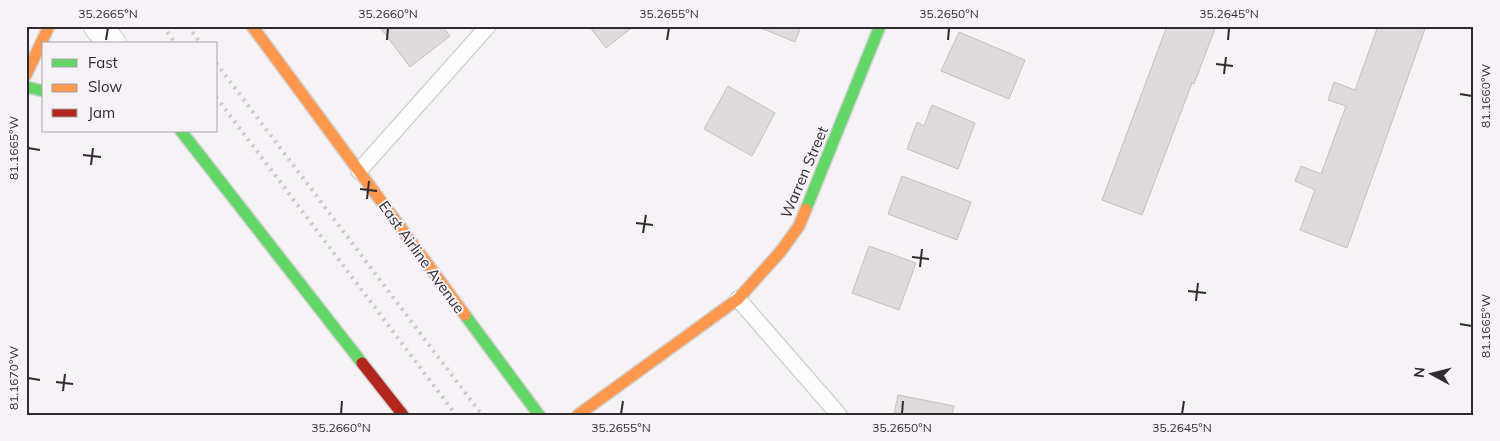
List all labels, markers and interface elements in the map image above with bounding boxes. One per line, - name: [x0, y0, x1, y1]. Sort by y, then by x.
- text: 35.2665°N: [78, 6, 138, 21]
- text: 35.2660°N: [358, 6, 418, 21]
- text: 35.2655°N: [639, 6, 699, 21]
- text: 35.2650°N: [919, 6, 979, 21]
- text: 35.2645°N: [1199, 6, 1259, 21]
- legend: [42, 42, 218, 132]
- text: Fast: [88, 53, 118, 72]
- text: 81.1660°W: [1478, 64, 1493, 128]
- text: Slow: [88, 77, 122, 96]
- text: Jam: [88, 103, 115, 122]
- text: 81.1665°W: [6, 116, 21, 180]
- street label: Warren Street: [776, 123, 832, 221]
- street label: East Airline Avenue: [375, 197, 469, 317]
- text: 81.1665°W: [1478, 294, 1493, 358]
- text: 81.1670°W: [6, 346, 21, 410]
- north arrow: [1408, 348, 1458, 398]
- text: N: [1410, 366, 1429, 379]
- text: 35.2660°N: [311, 420, 371, 435]
- text: 35.2655°N: [591, 420, 651, 435]
- text: 35.2650°N: [872, 420, 932, 435]
- text: 35.2645°N: [1152, 420, 1212, 435]

